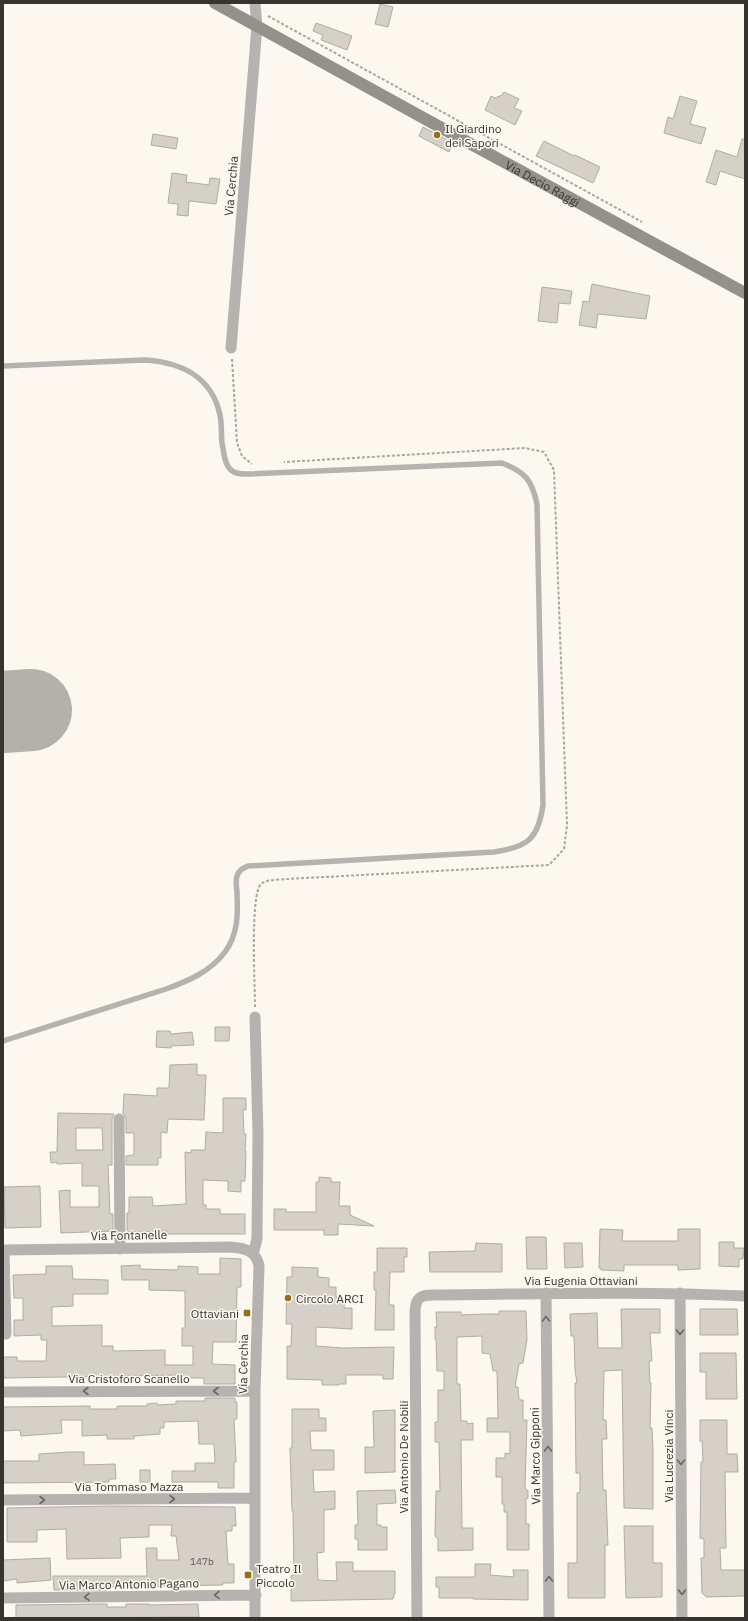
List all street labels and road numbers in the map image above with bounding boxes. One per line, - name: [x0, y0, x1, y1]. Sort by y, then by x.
- street label: Via Cerchia: [221, 155, 241, 217]
- street label: Via Decio Raggi: [503, 157, 583, 209]
- street label: Via Fontanelle: [91, 1227, 168, 1243]
- street label: Via Eugenia Ottaviani: [524, 1273, 638, 1288]
- street label: Via Cerchia: [235, 1333, 251, 1394]
- street label: Via Cristoforo Scanello: [68, 1371, 190, 1386]
- street label: Via Antonio De Nobili: [396, 1400, 411, 1514]
- street label: Via Marco Gipponi: [527, 1407, 543, 1505]
- street label: Via Lucrezia Vinci: [661, 1409, 676, 1503]
- street label: Via Tommaso Mazza: [75, 1479, 184, 1494]
- street label: Via Marco Antonio Pagano: [59, 1575, 199, 1593]

